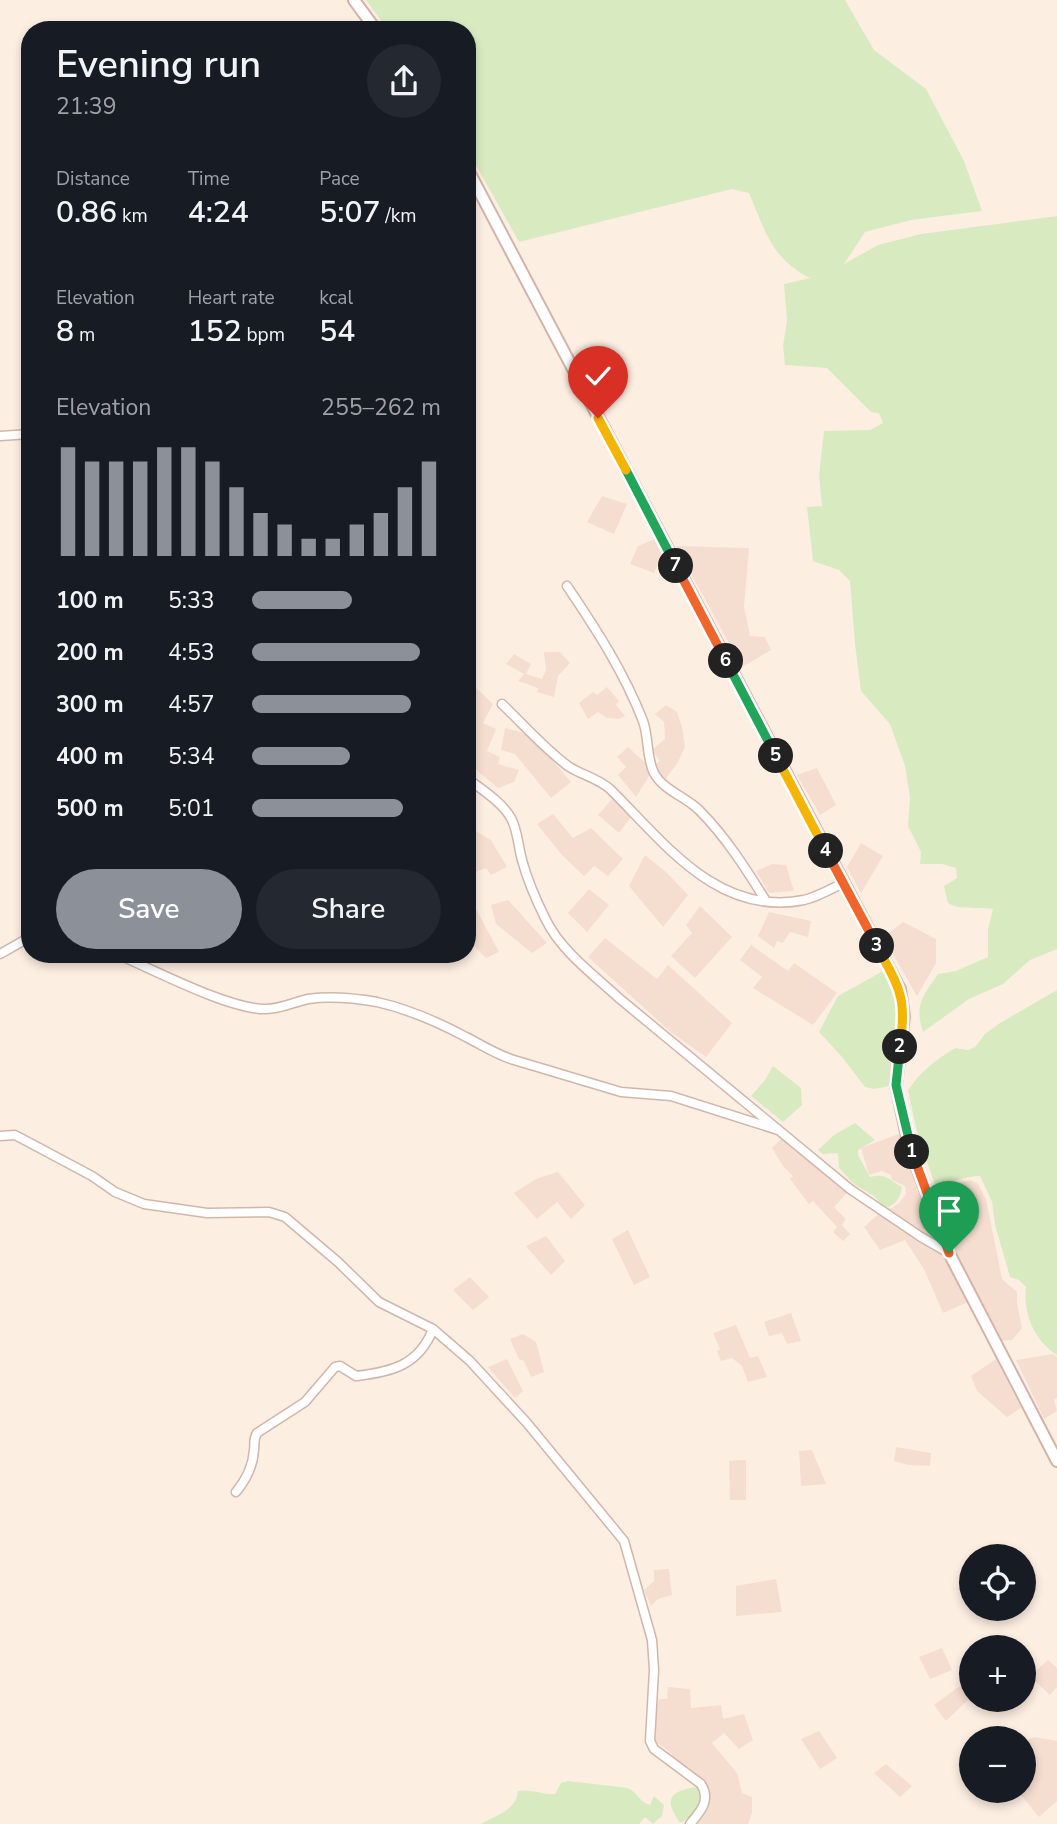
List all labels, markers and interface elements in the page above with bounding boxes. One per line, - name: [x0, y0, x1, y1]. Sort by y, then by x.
- text: Evening run: [56, 39, 261, 90]
- button: share: [367, 44, 441, 118]
- text: 21:39: [56, 91, 116, 122]
- text: Distance: [56, 166, 130, 192]
- text: Time: [188, 166, 230, 192]
- text: Pace: [319, 166, 360, 192]
- text: 0.86: [56, 192, 117, 233]
- text: 4:24: [188, 192, 249, 233]
- text: 5:07: [319, 192, 380, 233]
- text: km: [117, 203, 148, 229]
- text: /km: [380, 203, 416, 229]
- text: Elevation: [56, 285, 135, 311]
- text: Heart rate: [188, 285, 275, 311]
- text: kcal: [319, 285, 353, 311]
- text: 8: [56, 311, 74, 352]
- text: 152: [188, 311, 242, 352]
- text: 54: [319, 311, 355, 352]
- text: m: [74, 322, 95, 348]
- text: bpm: [242, 322, 285, 348]
- pin: [568, 346, 628, 418]
- icon: check: [579, 357, 617, 395]
- text: Elevation: [56, 392, 151, 423]
- text: 255–262 m: [321, 392, 441, 423]
- pin: 7: [658, 548, 694, 584]
- text: 7: [670, 552, 681, 578]
- text: 100 m: [56, 585, 124, 616]
- text: 5:33: [168, 585, 215, 616]
- text: 200 m: [56, 637, 124, 668]
- text: 4:53: [168, 637, 215, 668]
- pin: 6: [708, 644, 744, 678]
- text: 6: [720, 647, 731, 673]
- text: 300 m: [56, 689, 124, 720]
- text: 4:57: [168, 689, 215, 720]
- pin: 5: [758, 738, 794, 774]
- text: 400 m: [56, 741, 124, 772]
- text: 5:34: [168, 741, 215, 772]
- text: 5: [770, 742, 781, 768]
- text: 500 m: [56, 793, 124, 824]
- text: 5:01: [168, 793, 215, 824]
- pin: 4: [808, 834, 844, 868]
- text: 4: [820, 837, 831, 863]
- button: Save: [56, 869, 242, 949]
- button: Share: [256, 869, 441, 949]
- pin: 3: [860, 928, 894, 964]
- text: 3: [871, 932, 882, 958]
- pin: 2: [883, 1030, 918, 1064]
- text: 2: [894, 1033, 905, 1059]
- pin: 1: [894, 1134, 930, 1170]
- text: 1: [906, 1138, 917, 1164]
- pin: [919, 1181, 979, 1253]
- icon: arrive: [930, 1192, 968, 1230]
- map controls: [959, 1544, 1036, 1803]
- button: locate: [959, 1544, 1036, 1621]
- button: +: [959, 1635, 1036, 1712]
- button: −: [959, 1726, 1036, 1803]

